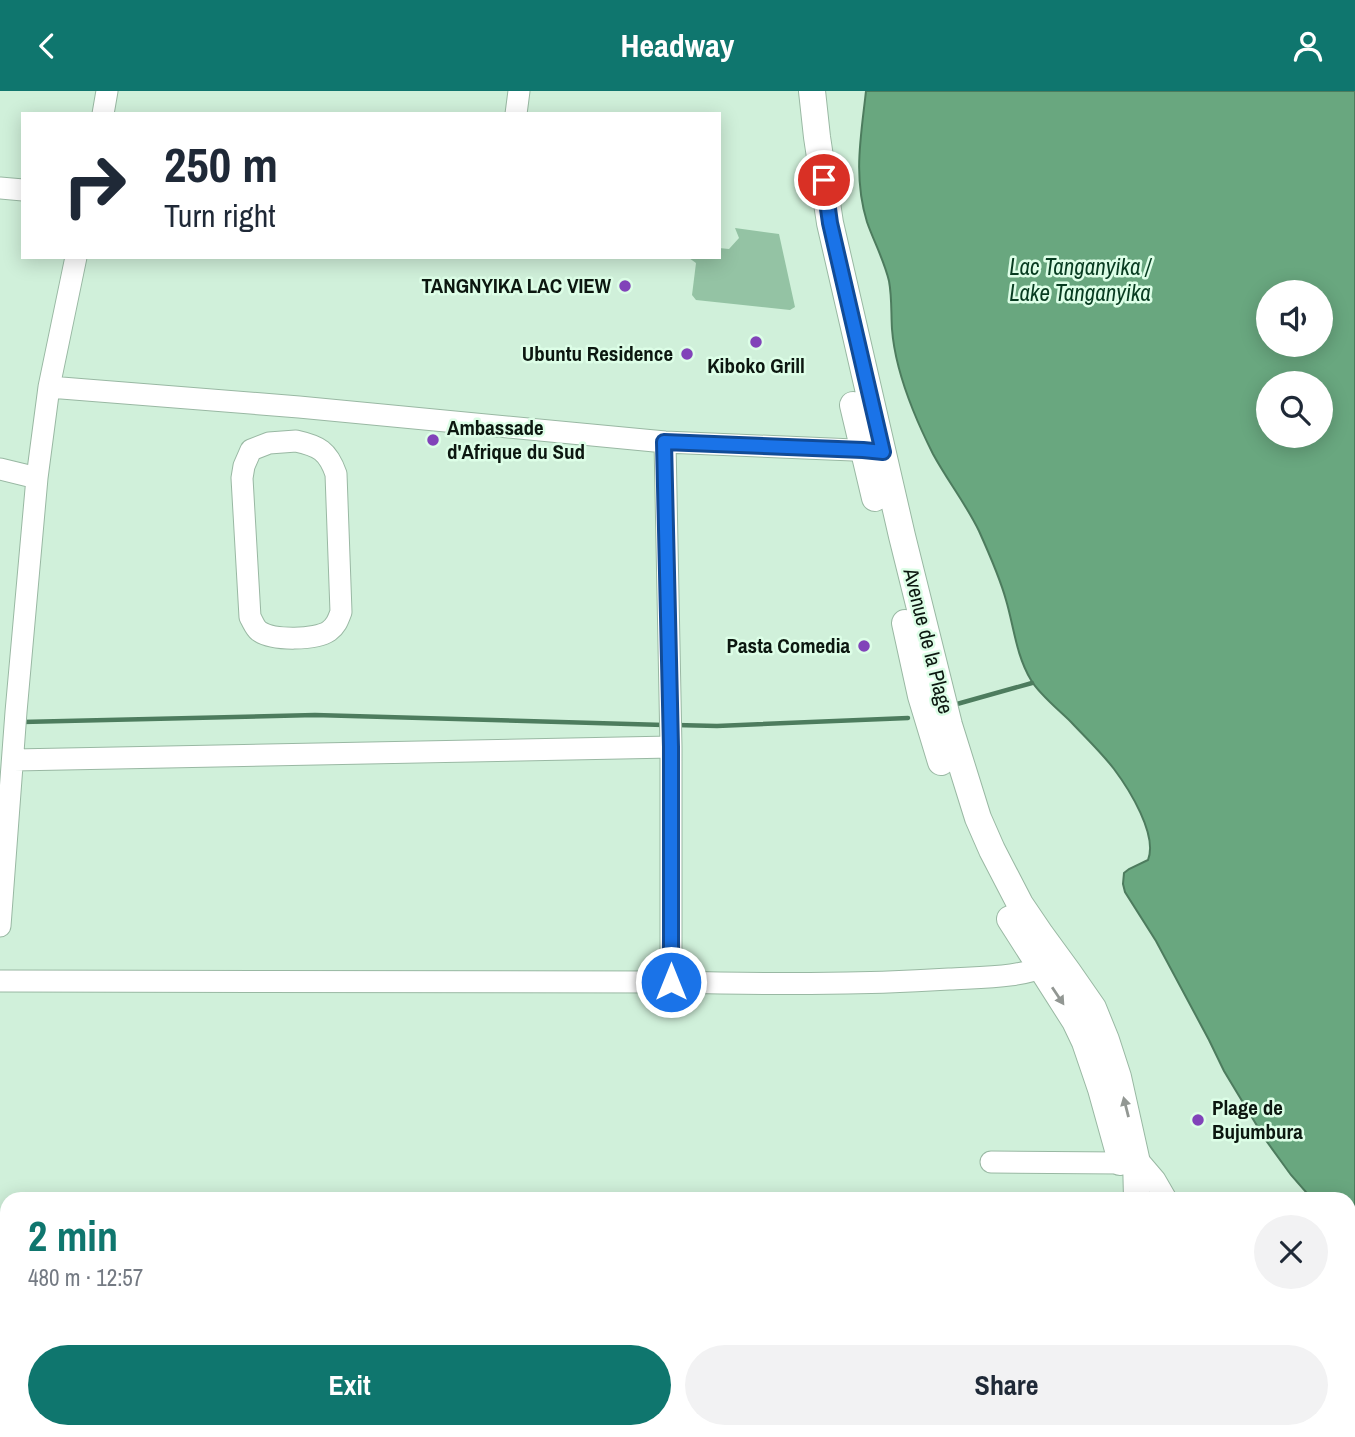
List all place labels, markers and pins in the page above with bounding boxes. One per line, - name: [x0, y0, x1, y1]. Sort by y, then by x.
- pin: [794, 150, 854, 210]
- place label: TANGNYIKA LAC VIEW: [422, 271, 612, 300]
- marker: TANGNYIKA LAC VIEW: [617, 278, 633, 294]
- marker: Kiboko Grill: [748, 334, 764, 350]
- place label: Ubuntu Residence: [522, 339, 673, 368]
- marker: Ubuntu Residence: [679, 346, 695, 362]
- place label: Kiboko Grill: [707, 351, 805, 380]
- place label: Ambassade d'Afrique du Sud: [447, 413, 585, 466]
- marker: Ambassade d'Afrique du Sud: [425, 432, 441, 448]
- place label: Pasta Comedia: [727, 631, 850, 660]
- marker: Pasta Comedia: [856, 638, 872, 654]
- place label: Plage de Bujumbura: [1212, 1093, 1303, 1146]
- marker: Plage de Bujumbura: [1190, 1112, 1206, 1128]

